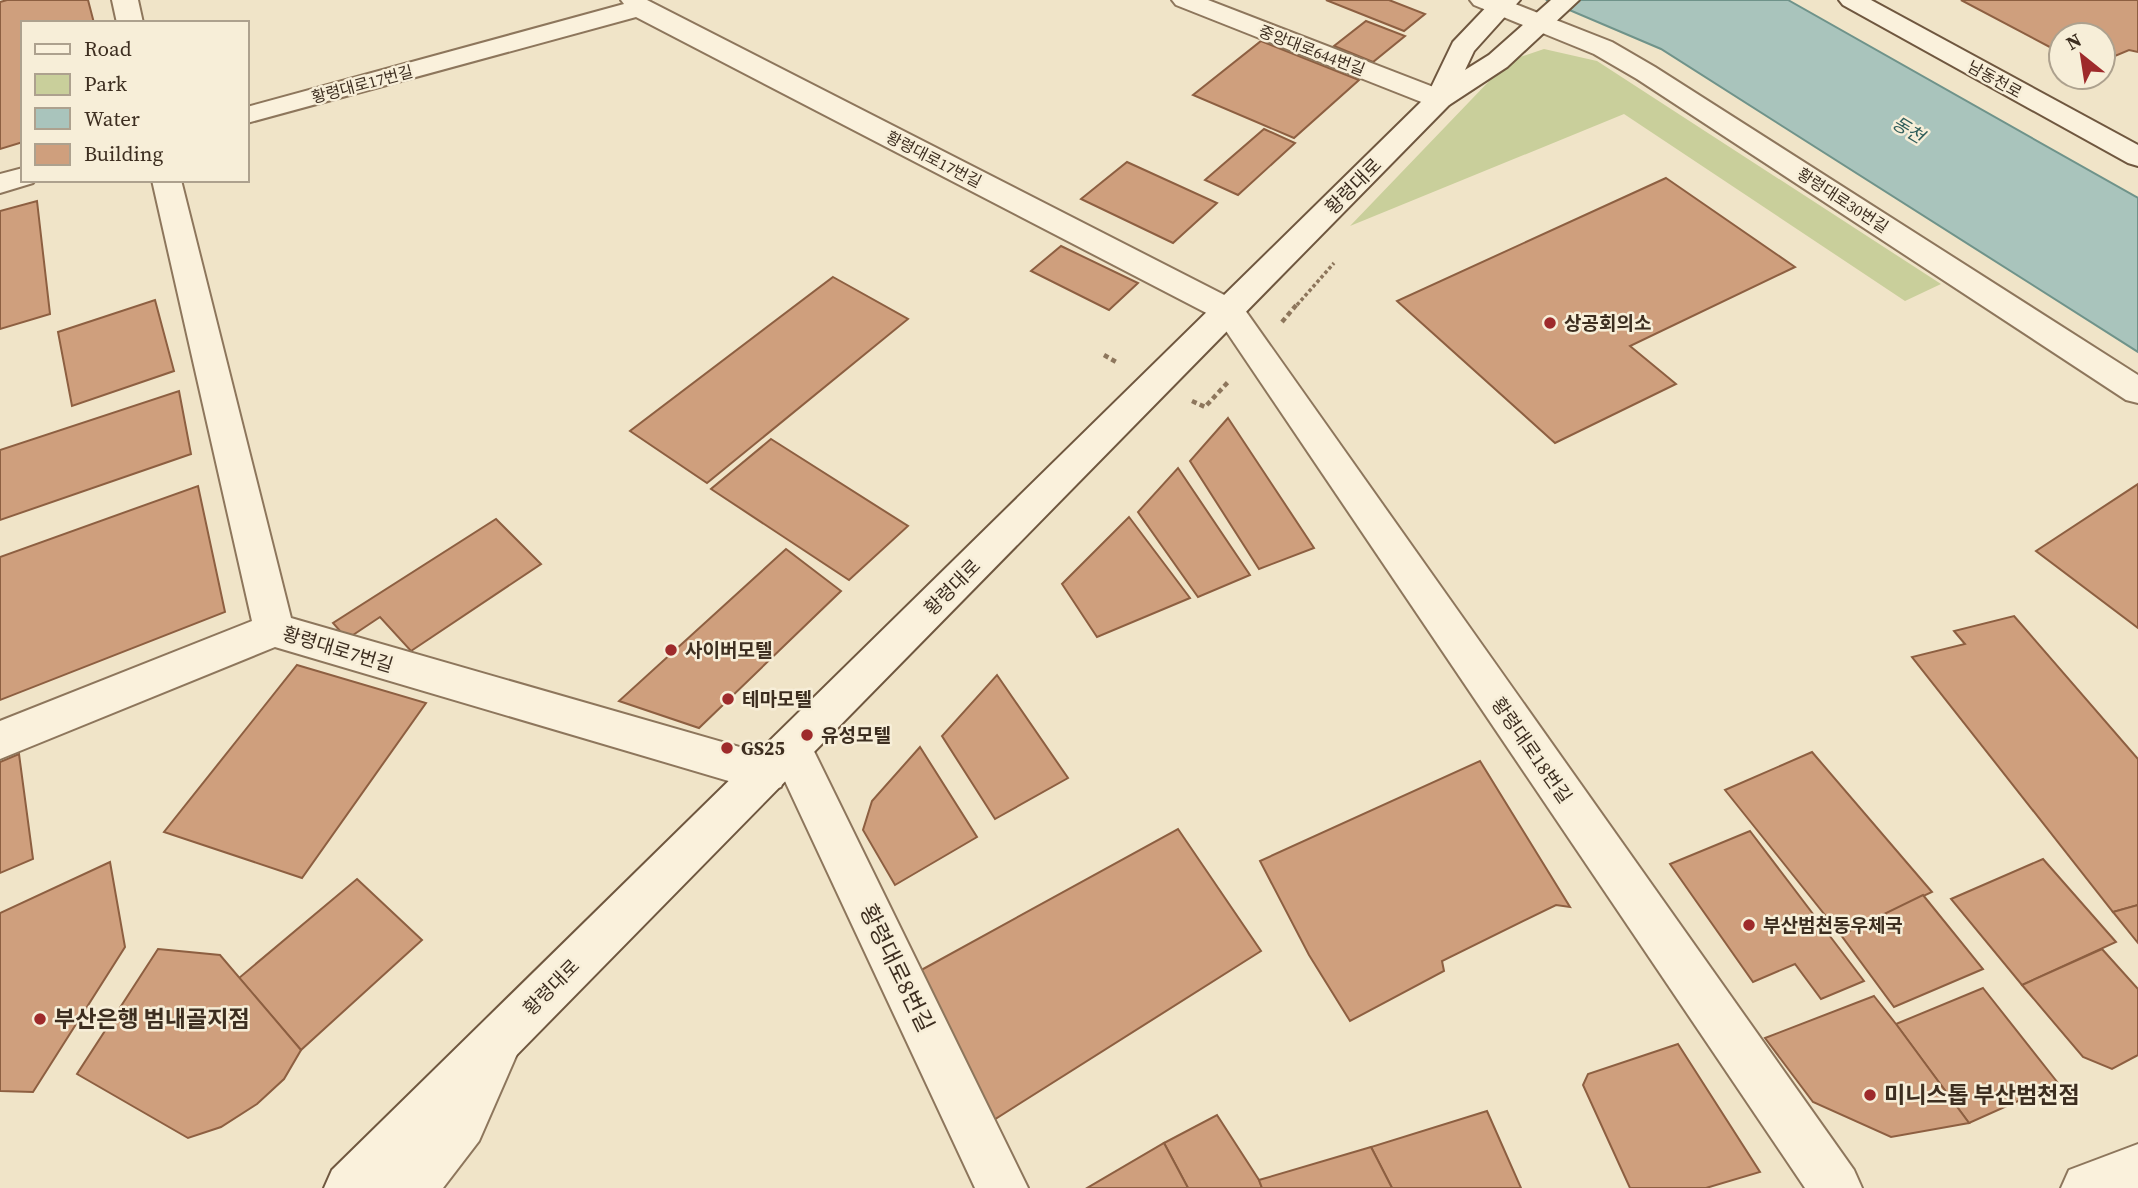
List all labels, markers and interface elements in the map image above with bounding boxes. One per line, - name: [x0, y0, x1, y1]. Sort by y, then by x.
- street label: 중앙대로644번길: [1256, 20, 1368, 80]
- legend: [21, 21, 248, 182]
- north arrow: [2047, 21, 2117, 91]
- text: N: [2061, 26, 2086, 56]
- text: Road: [84, 34, 132, 63]
- street label: 남동천로: [1964, 55, 2026, 103]
- street label: 황령대로17번길: [309, 60, 415, 108]
- text: Park: [84, 69, 128, 98]
- text: Water: [84, 104, 140, 133]
- water label: 동천: [1888, 110, 1931, 150]
- street label: 황령대로17번길: [883, 126, 985, 192]
- text: Building: [84, 139, 163, 168]
- street label: 황령대로: [1319, 152, 1387, 220]
- street label: 황령대로30번길: [1793, 162, 1893, 238]
- place label: 상공회의소: [1564, 310, 1651, 336]
- marker: 상공회의소: [1542, 315, 1558, 331]
- street label: 황령대로: [918, 553, 986, 621]
- street label: 황령대로7번길: [280, 620, 396, 678]
- place label: 사이버모텔: [685, 637, 772, 663]
- marker: 사이버모텔: [663, 642, 679, 658]
- place label: 테마모텔: [742, 686, 812, 712]
- marker: 테마모텔: [720, 691, 736, 707]
- street label: 황령대로18번길: [1486, 692, 1578, 808]
- place label: 유성모텔: [821, 722, 891, 748]
- marker: 유성모텔: [799, 727, 815, 743]
- place label: GS25: [741, 735, 785, 761]
- marker: GS25: [719, 740, 735, 756]
- street label: 황령대로8번길: [852, 899, 942, 1037]
- place label: 부산범천동우체국: [1763, 912, 1903, 938]
- marker: 부산범천동우체국: [1741, 917, 1757, 933]
- street label: 황령대로: [517, 953, 585, 1021]
- place label: 부산은행 범내골지점: [54, 1003, 249, 1035]
- marker: 부산은행 범내골지점: [32, 1011, 48, 1027]
- place label: 미니스톱 부산범천점: [1884, 1079, 2079, 1111]
- marker: 미니스톱 부산범천점: [1862, 1087, 1878, 1103]

